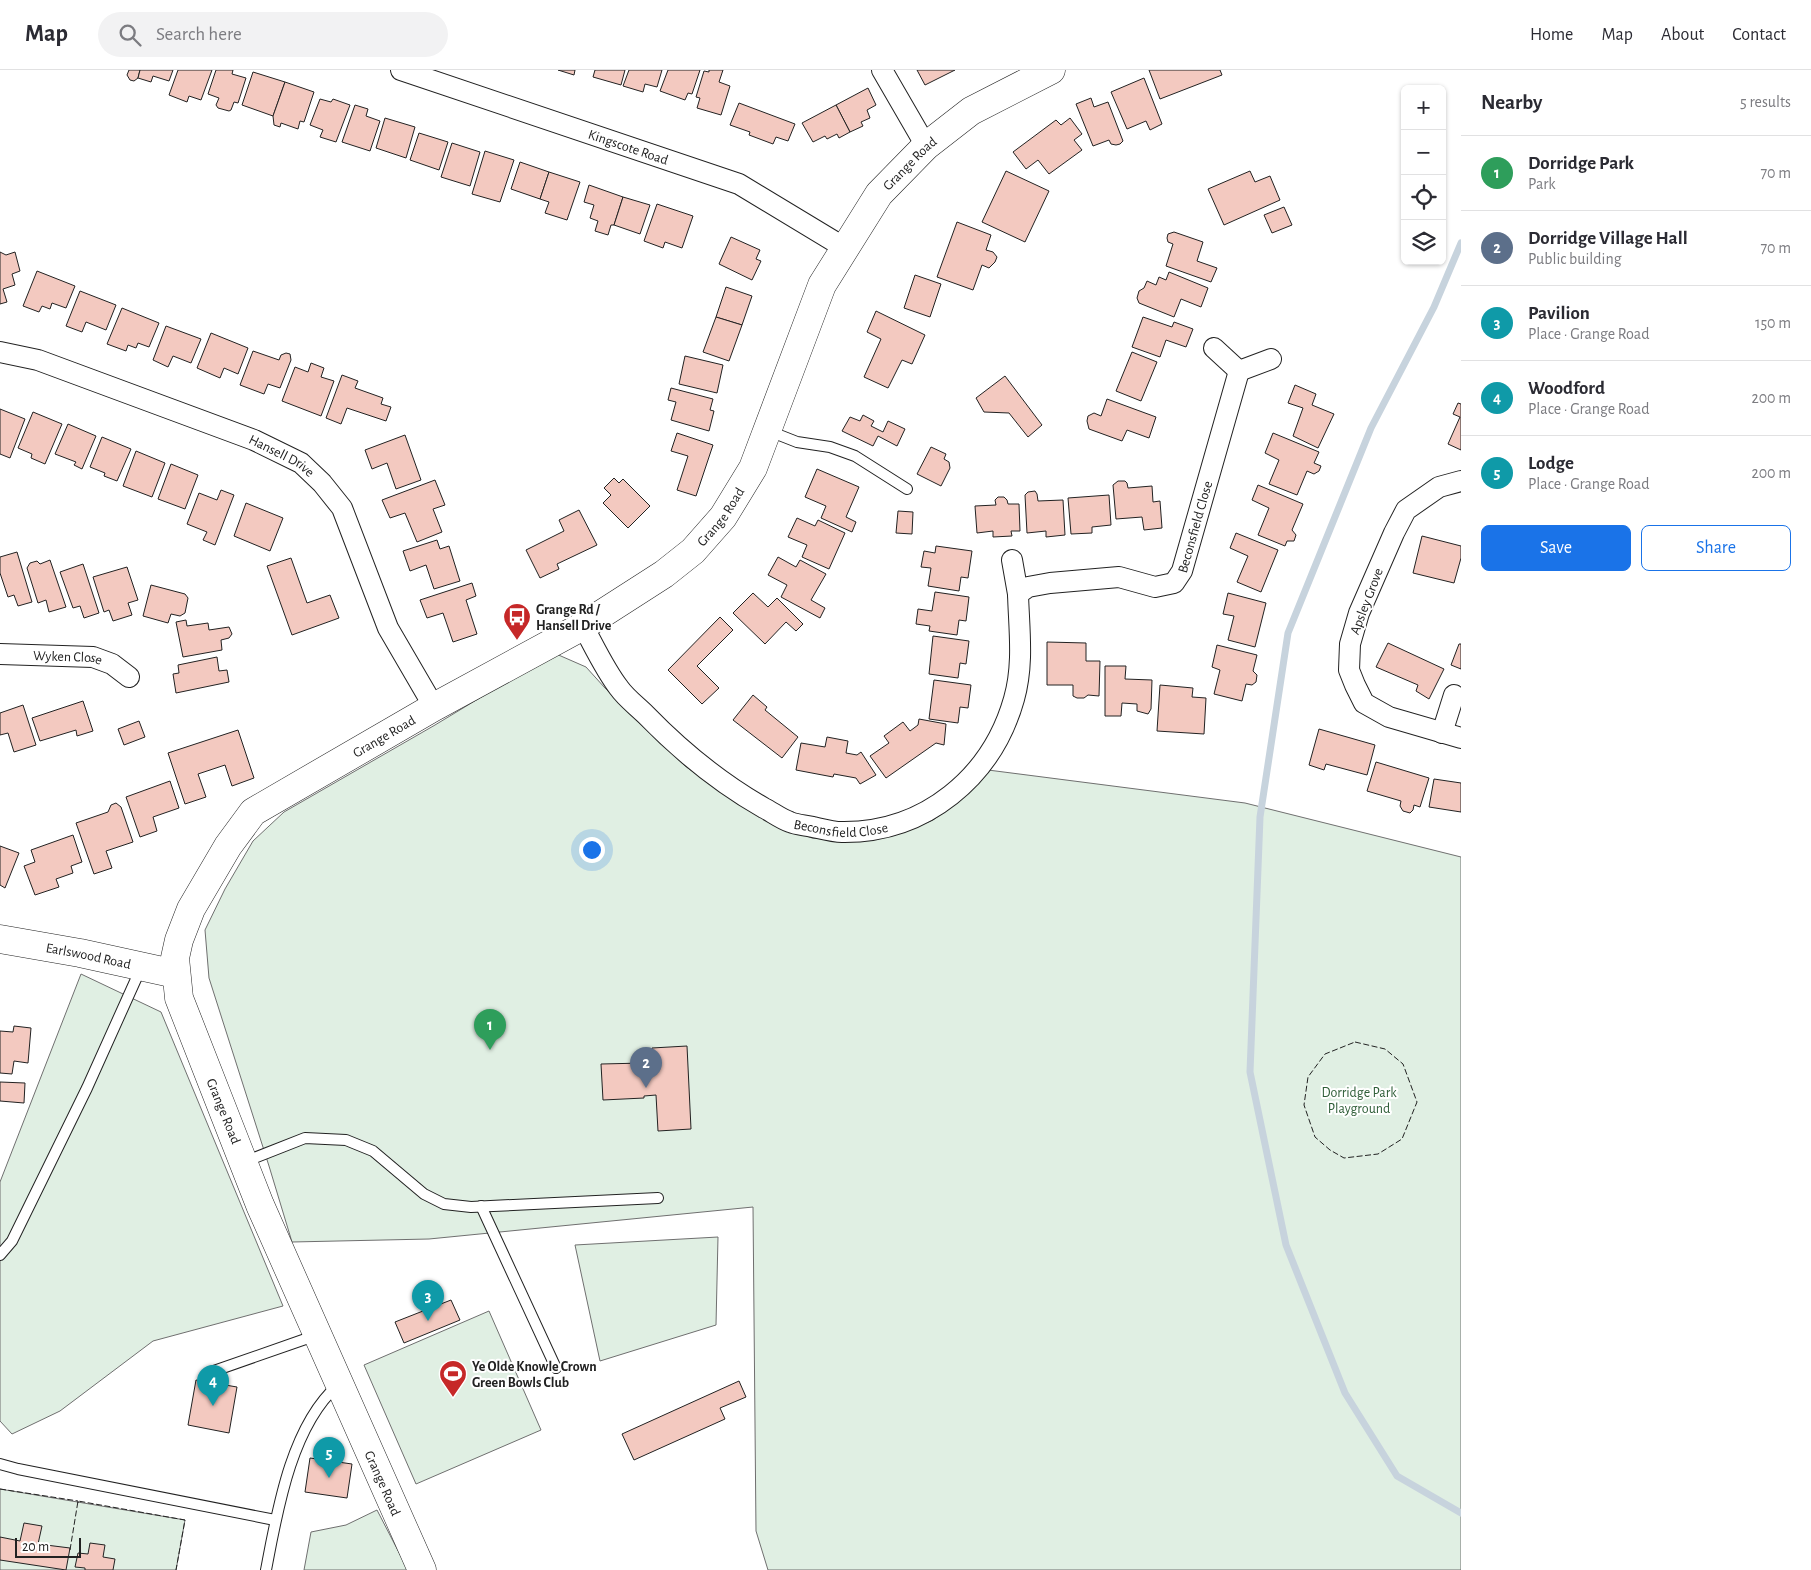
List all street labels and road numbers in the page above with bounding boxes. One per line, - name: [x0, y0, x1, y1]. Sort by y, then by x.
- street label: Kingscote Road: [586, 128, 670, 168]
- street label: Grange Road: [881, 135, 940, 193]
- street label: Hansell Drive: [246, 433, 317, 480]
- street label: Beconsfield Close: [1176, 479, 1215, 575]
- street label: Grange Road: [695, 485, 747, 549]
- street label: Apsley Grove: [1348, 566, 1386, 636]
- street label: Wyken Close: [33, 649, 104, 668]
- street label: Grange Road: [351, 713, 418, 760]
- street label: Beconsfield Close: [792, 818, 890, 840]
- street label: Earlswood Road: [45, 941, 132, 972]
- street label: Grange Road: [204, 1077, 243, 1146]
- street label: Grange Road: [362, 1449, 403, 1518]

